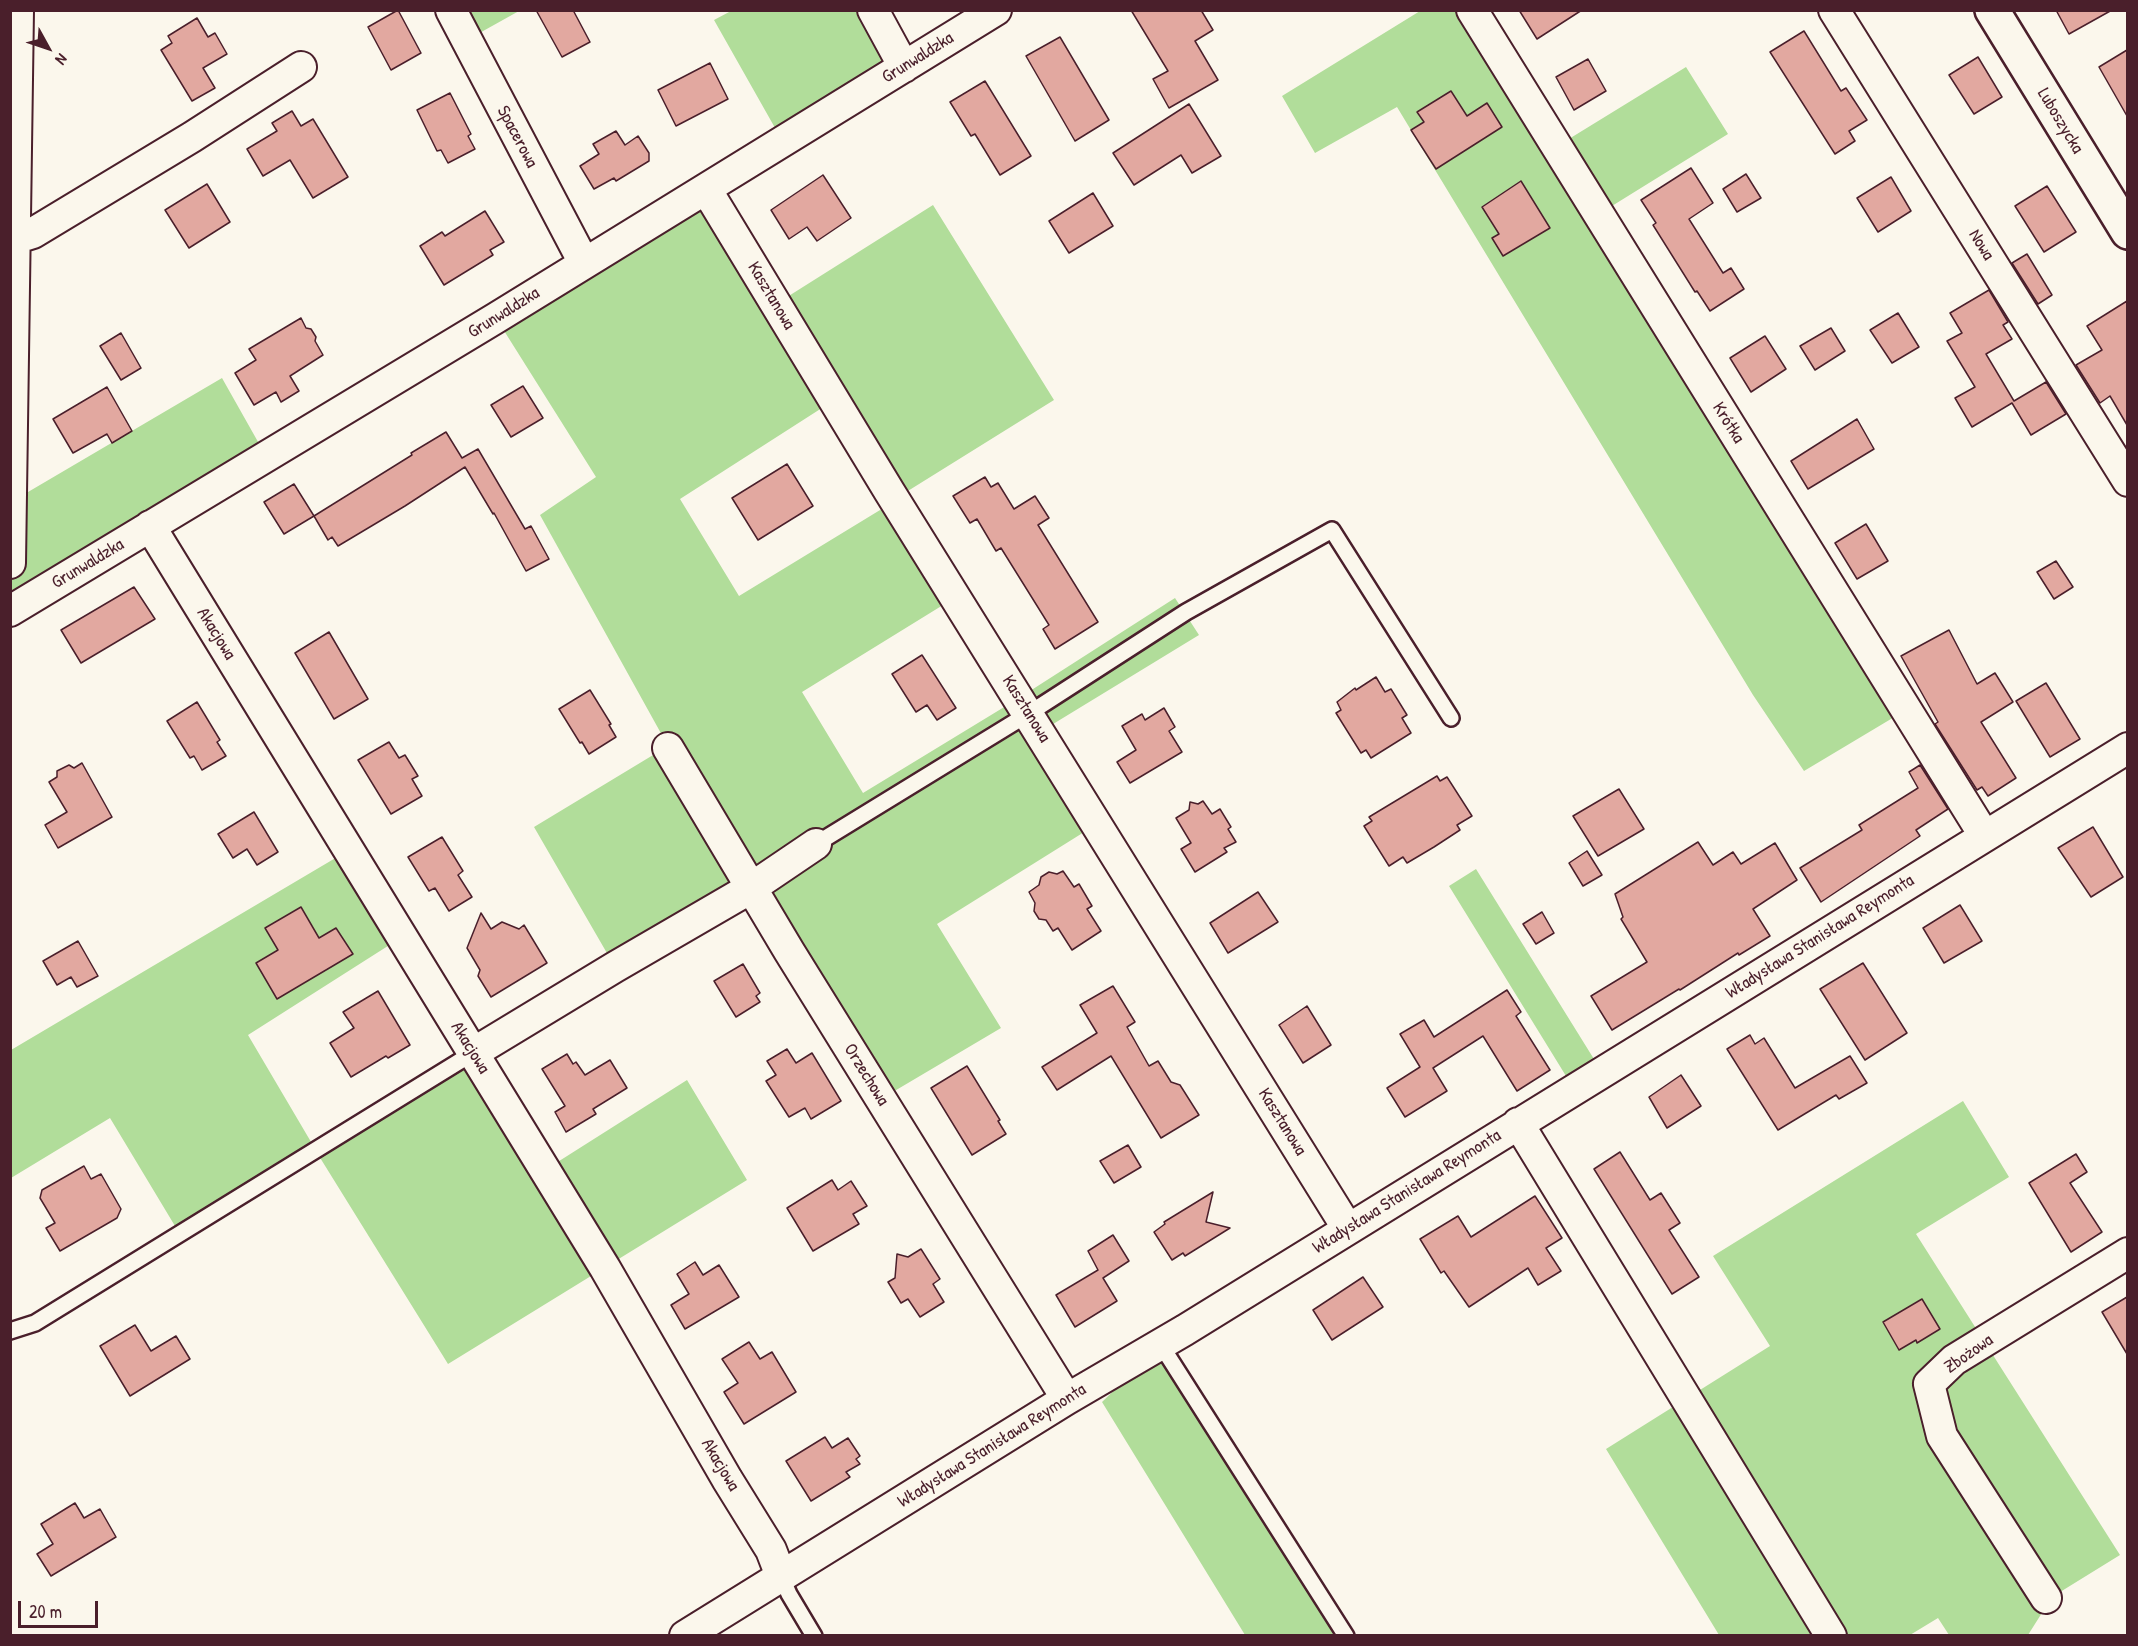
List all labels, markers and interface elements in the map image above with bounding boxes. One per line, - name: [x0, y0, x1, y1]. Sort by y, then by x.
- north arrow: [18, 18, 78, 78]
- street label: Grunwaldzka: [878, 28, 958, 88]
- text: N: [51, 49, 73, 70]
- street label: Luboszycka: [2032, 84, 2088, 158]
- street label: Spacerowa: [492, 102, 542, 172]
- street label: Nowa: [1963, 226, 1999, 264]
- street label: Kasztanowa: [742, 258, 800, 334]
- street label: Grunwaldzka: [464, 283, 544, 343]
- street label: Krótka: [1707, 398, 1749, 448]
- street label: Grunwaldzka: [48, 534, 128, 594]
- street label: Akacjowa: [192, 604, 240, 664]
- street label: Kasztanowa: [997, 671, 1055, 747]
- street label: Władysława Stanisława Reymonta: [1722, 870, 1918, 1004]
- street label: Akacjowa: [446, 1018, 494, 1078]
- street label: Orzechowa: [839, 1040, 893, 1110]
- street label: Kasztanowa: [1253, 1084, 1311, 1160]
- street label: Władysława Stanisława Reymonta: [1309, 1125, 1505, 1259]
- street label: Zbożowa: [1941, 1330, 1997, 1378]
- street label: Władysława Stanisława Reymonta: [894, 1379, 1090, 1513]
- street label: Akacjowa: [696, 1435, 744, 1495]
- scale bar: [21, 1589, 100, 1627]
- text: 20 m: [29, 1599, 62, 1624]

